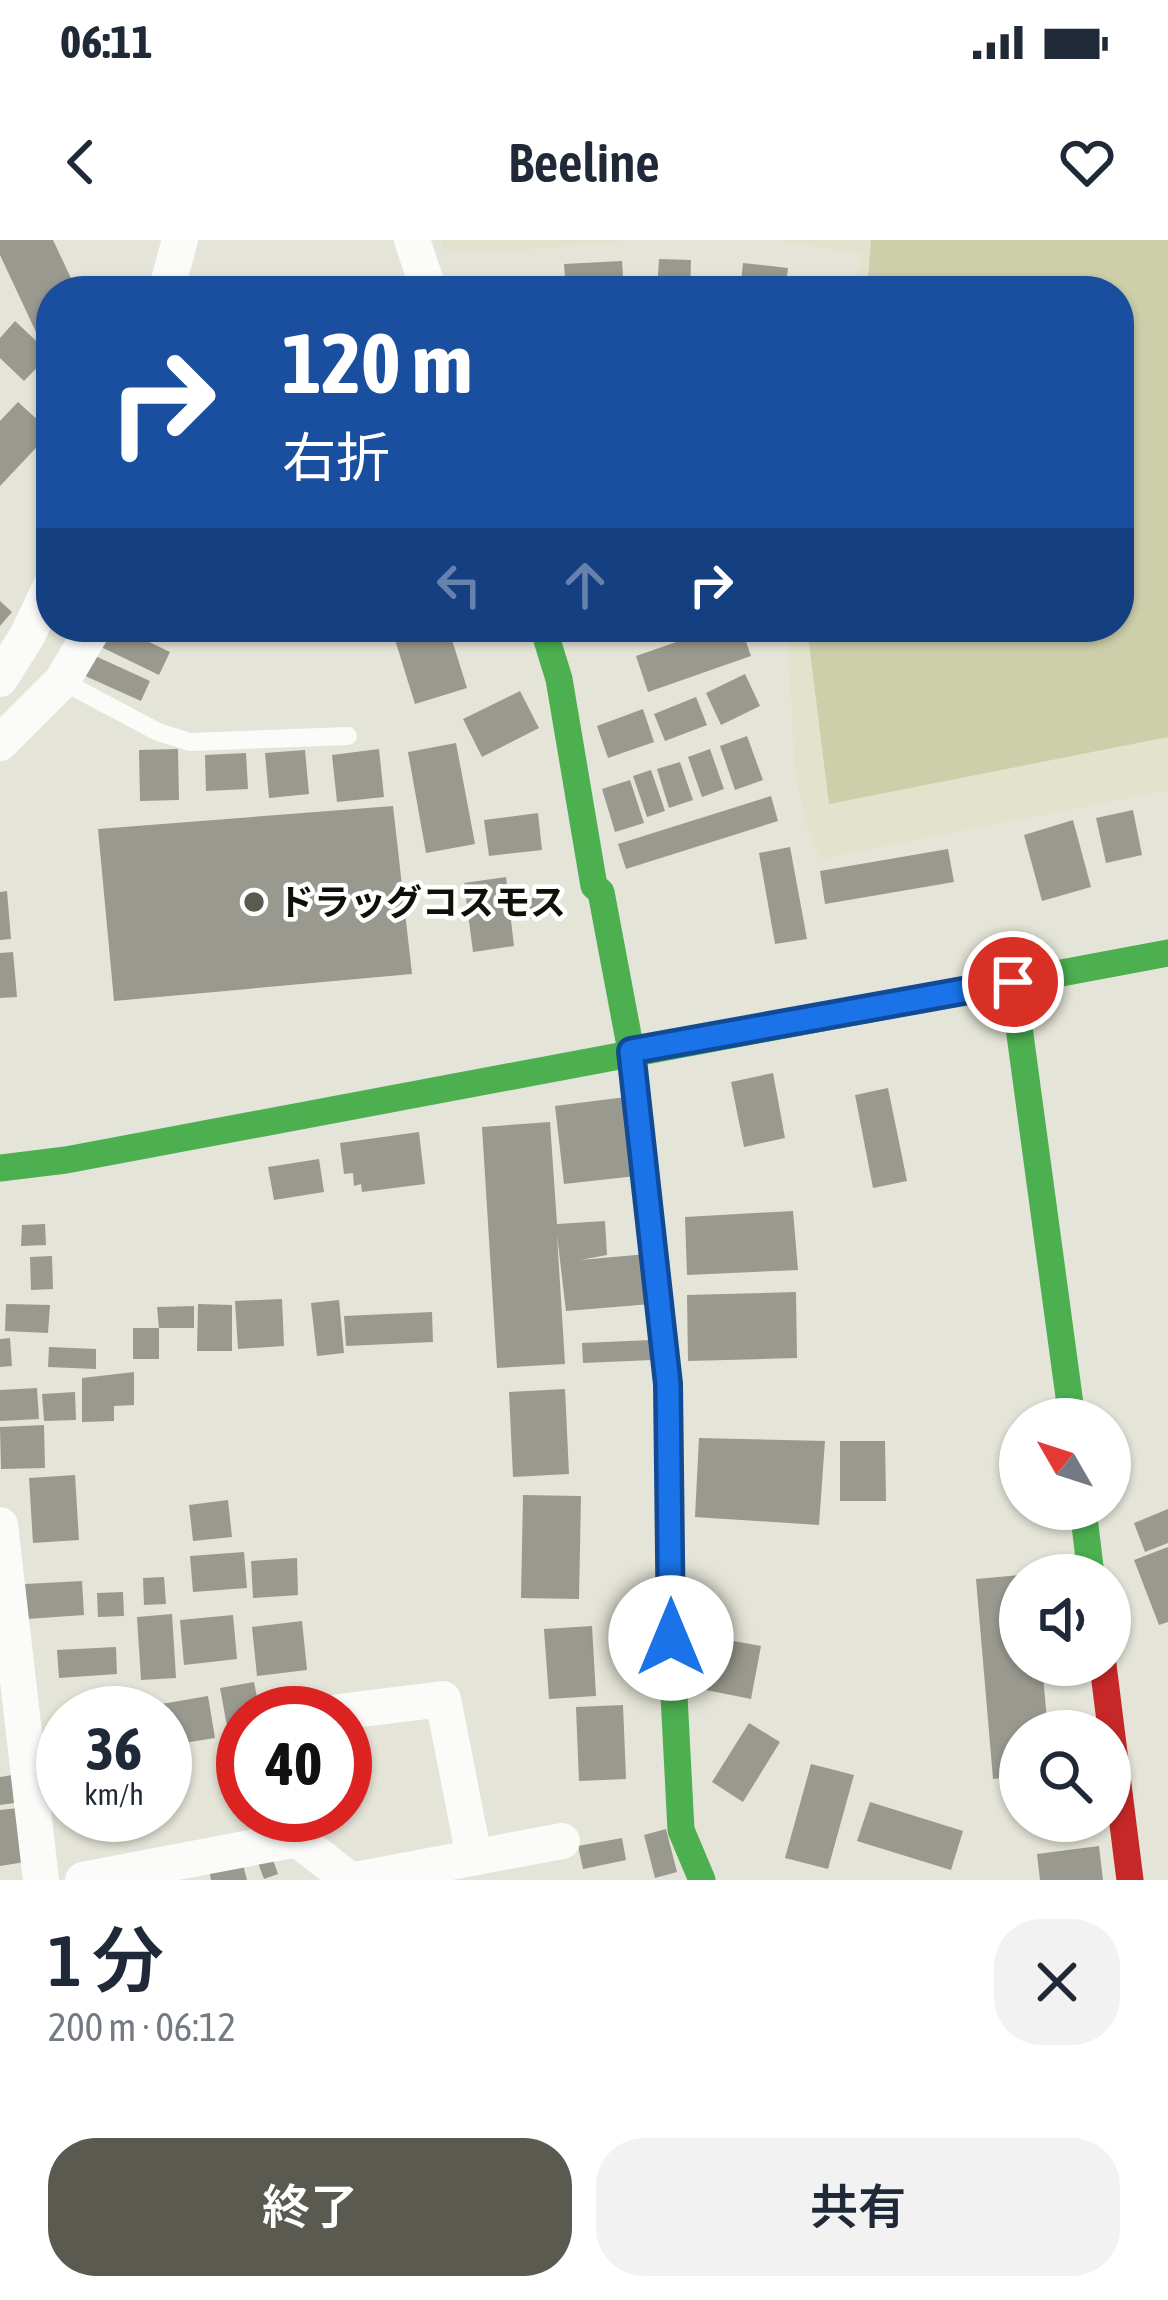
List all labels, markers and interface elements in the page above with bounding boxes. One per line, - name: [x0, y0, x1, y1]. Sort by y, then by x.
- text: 06:11: [60, 16, 153, 68]
- icon: back: [48, 129, 114, 195]
- icon: heart: [1054, 129, 1120, 195]
- text: Beeline: [508, 132, 660, 193]
- text: 120 m: [282, 315, 472, 411]
- icon: right: [84, 324, 240, 480]
- text: 右折: [282, 427, 390, 488]
- icon: left: [426, 552, 492, 618]
- icon: ahead: [552, 552, 618, 618]
- icon: right: [678, 552, 744, 618]
- place label: ドラッグコスモス: [278, 881, 566, 923]
- marker: ドラッグコスモス: [241, 889, 267, 915]
- pin: [962, 931, 1064, 1033]
- icon: arrive: [980, 949, 1046, 1015]
- north arrow: [999, 1398, 1131, 1530]
- map controls: [999, 1398, 1131, 1842]
- button: sound: [999, 1554, 1131, 1686]
- position arrow: [608, 1575, 734, 1701]
- speed limit sign: 40: [216, 1686, 372, 1842]
- button: search: [999, 1710, 1131, 1842]
- text: 36: [86, 1714, 142, 1783]
- text: km/h: [84, 1777, 144, 1811]
- text: 1 分: [48, 1919, 164, 2001]
- button: close: [994, 1919, 1120, 2045]
- text: 200 m · 06:12: [48, 2005, 236, 2049]
- button: 終了: [48, 2138, 572, 2276]
- button: 共有: [596, 2138, 1120, 2276]

